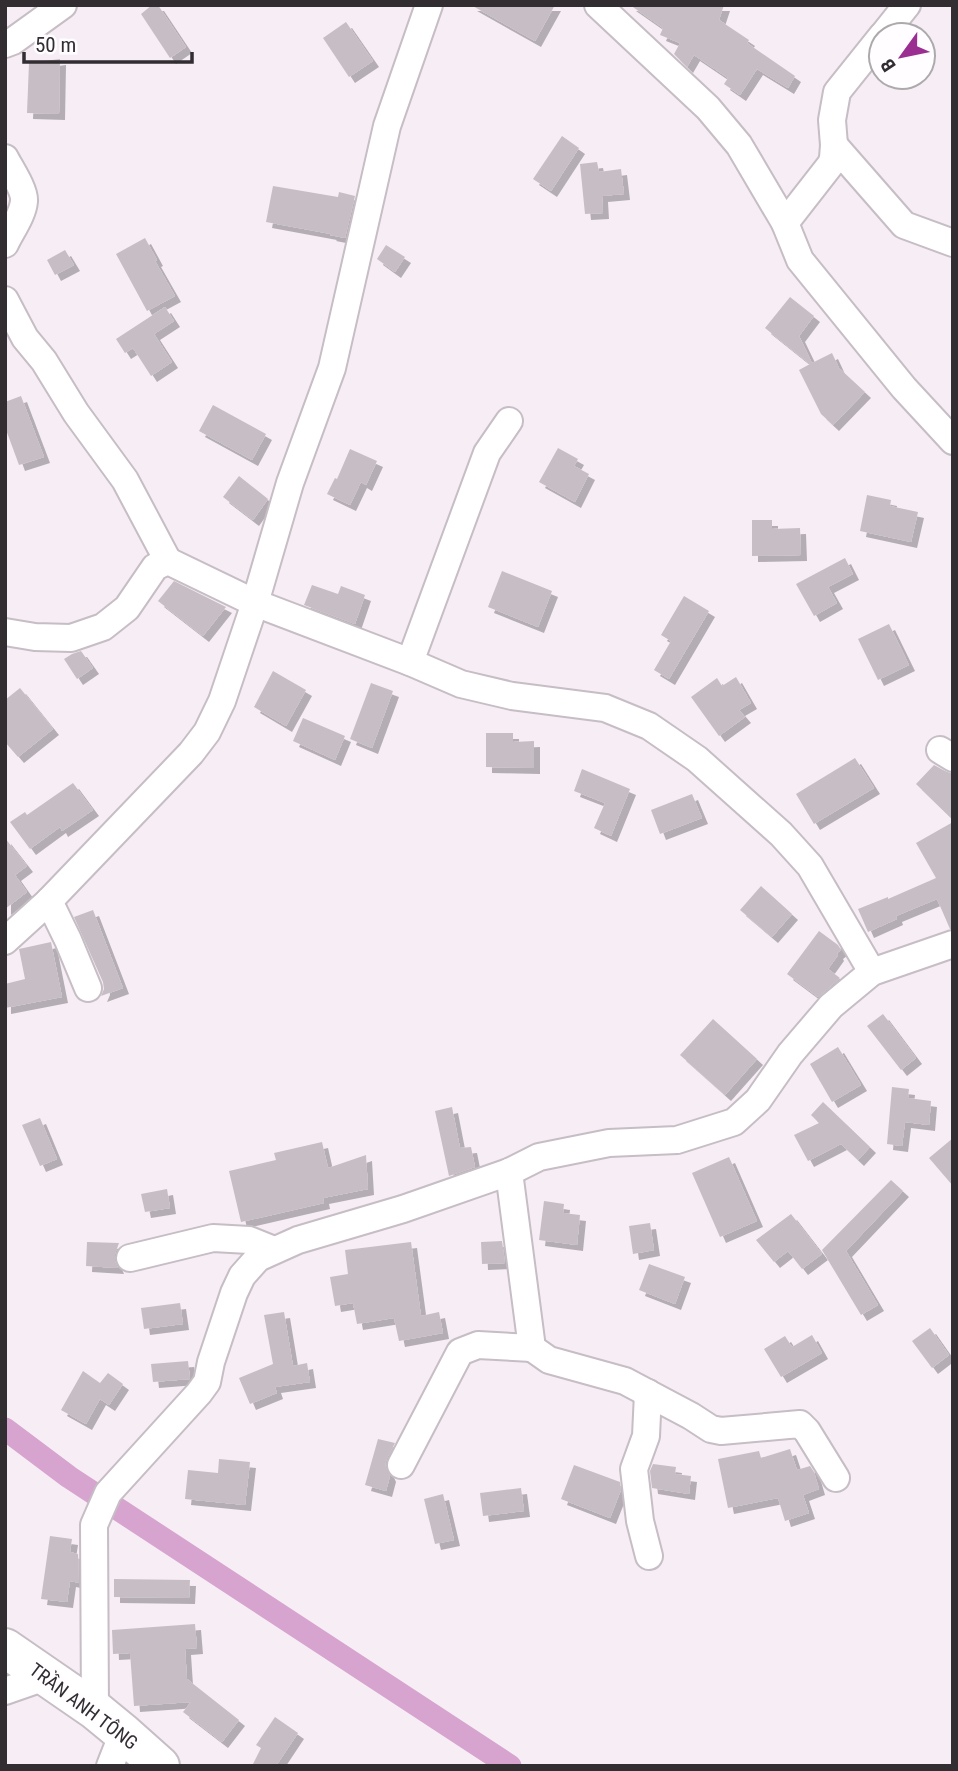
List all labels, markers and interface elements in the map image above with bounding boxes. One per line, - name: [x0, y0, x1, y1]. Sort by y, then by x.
- scale bar: [24, 21, 192, 65]
- north arrow: [867, 21, 937, 91]
- text: 50 m: [35, 33, 76, 57]
- text: B: [876, 54, 901, 76]
- street label: TRẦN ANH TÔNG: [25, 1658, 142, 1755]

